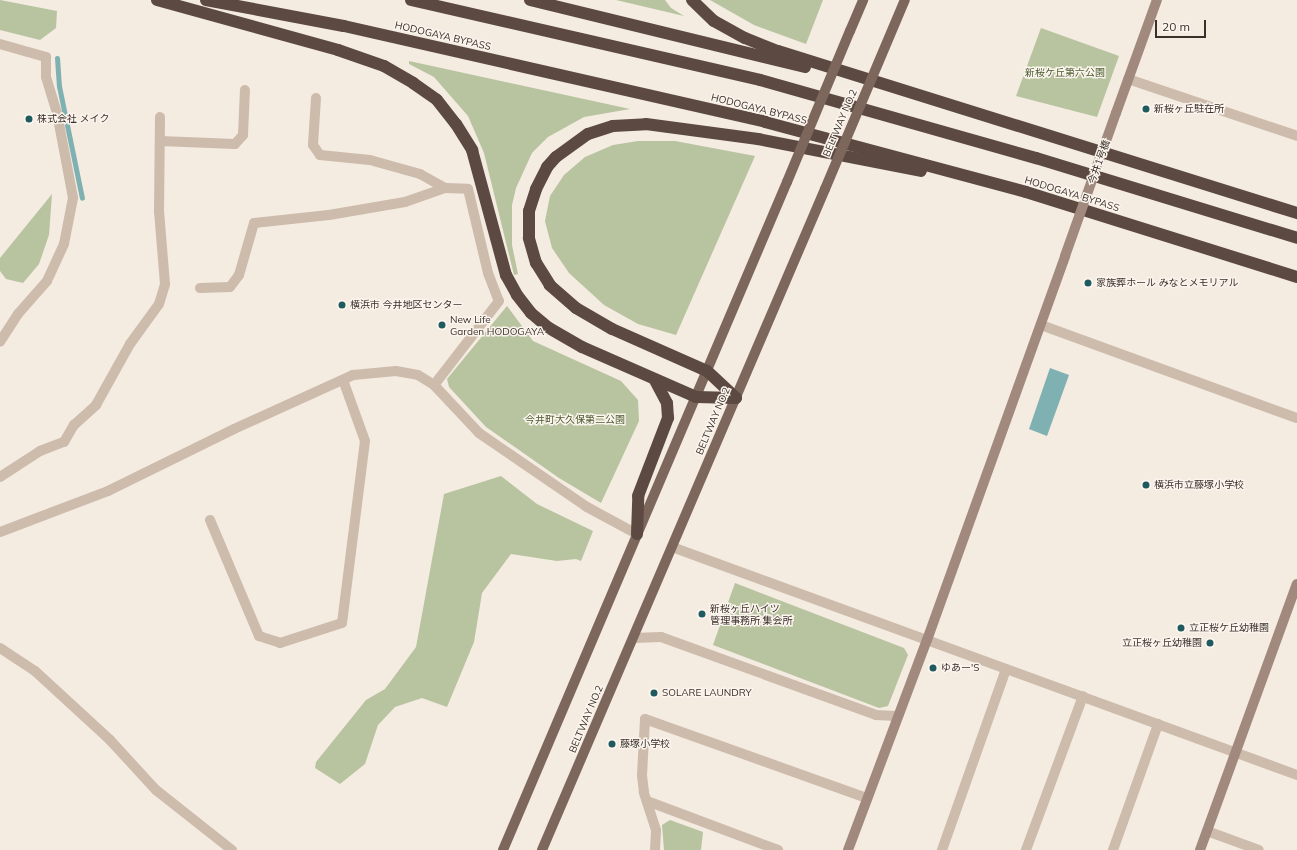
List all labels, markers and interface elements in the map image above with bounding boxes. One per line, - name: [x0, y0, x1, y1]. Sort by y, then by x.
- scale bar: [1157, 12, 1208, 38]
- street label: HODOGAYA BYPASS: [394, 19, 492, 53]
- text: 20 m: [1162, 19, 1190, 34]
- park label: 新桜ケ丘第六公園: [1025, 67, 1105, 79]
- street label: BELTWAY NO.2: [820, 87, 860, 159]
- street label: HODOGAYA BYPASS: [710, 91, 808, 127]
- place label: 新桜ヶ丘駐在所: [1154, 103, 1224, 115]
- marker: 新桜ヶ丘駐在所: [1141, 104, 1151, 114]
- place label: 株式会社 メイク: [37, 113, 110, 125]
- marker: 株式会社 メイク: [24, 114, 34, 124]
- street label: 今井1号橋: [1085, 138, 1113, 186]
- street label: HODOGAYA BYPASS: [1023, 174, 1121, 214]
- place label: 家族葬ホール みなとメモリアル: [1096, 277, 1239, 289]
- marker: 家族葬ホール みなとメモリアル: [1083, 278, 1093, 288]
- place label: 横浜市 今井地区センター: [350, 299, 463, 311]
- marker: 横浜市 今井地区センター: [337, 300, 347, 310]
- place label: New Life Garden HODOGAYA: [450, 313, 544, 336]
- marker: New Life Garden HODOGAYA: [437, 320, 447, 330]
- street label: BELTWAY NO.2: [693, 385, 733, 457]
- park label: 今井町大久保第二公園: [525, 414, 625, 426]
- place label: 横浜市立藤塚小学校: [1154, 479, 1244, 491]
- marker: 横浜市立藤塚小学校: [1141, 480, 1151, 490]
- place label: 新桜ヶ丘ハイツ 管理事務所 集会所: [710, 602, 793, 626]
- marker: 新桜ヶ丘ハイツ 管理事務所 集会所: [697, 609, 707, 619]
- place label: 立正桜ケ丘幼稚園: [1189, 622, 1269, 634]
- marker: 立正桜ケ丘幼稚園: [1176, 623, 1186, 633]
- place label: 立正桜ヶ丘幼稚園: [1122, 637, 1202, 649]
- marker: 立正桜ヶ丘幼稚園: [1205, 638, 1215, 648]
- place label: ゆあー'S: [941, 662, 979, 674]
- marker: ゆあー'S: [928, 663, 938, 673]
- street label: BELTWAY NO.2: [566, 683, 606, 755]
- place label: SOLARE LAUNDRY: [662, 687, 752, 699]
- marker: SOLARE LAUNDRY: [649, 688, 659, 698]
- place label: 藤塚小学校: [620, 738, 670, 750]
- marker: 藤塚小学校: [607, 739, 617, 749]

